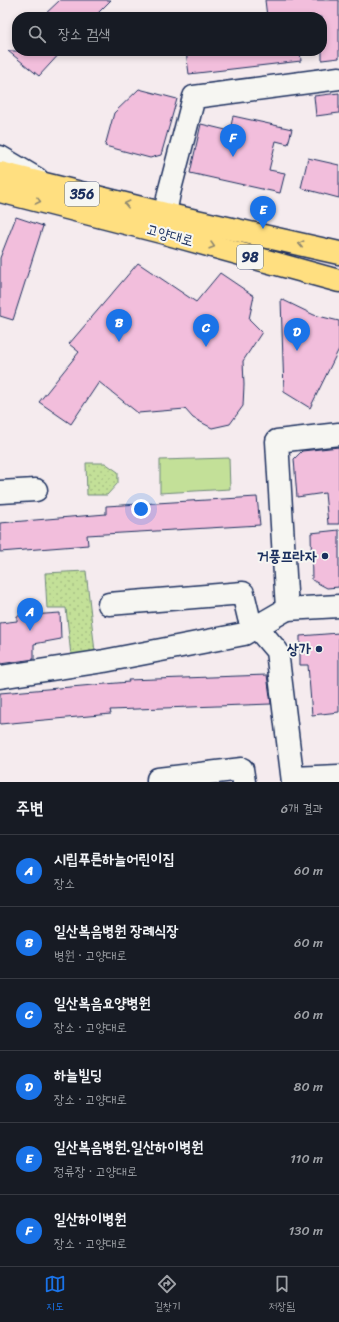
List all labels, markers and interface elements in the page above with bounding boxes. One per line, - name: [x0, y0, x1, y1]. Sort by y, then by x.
- search box: [12, 12, 327, 56]
- text: 장소 검색: [58, 21, 110, 47]
- icon: search: [26, 23, 48, 45]
- pin: F: [220, 124, 246, 157]
- road number: 356: [65, 182, 99, 206]
- one-way arrow: [35, 196, 41, 204]
- pin: E: [250, 196, 276, 229]
- one-way arrow: [124, 201, 130, 209]
- street label: 고양대로: [143, 216, 197, 254]
- one-way arrow: [208, 241, 215, 250]
- one-way arrow: [298, 241, 304, 249]
- road number: 98: [237, 245, 263, 269]
- pin: B: [106, 309, 132, 342]
- pin: C: [193, 314, 219, 347]
- pin: D: [284, 318, 310, 351]
- your location: [131, 499, 151, 519]
- place label: 거풍프라자: [257, 543, 317, 569]
- marker: 거풍프라자: [320, 551, 330, 561]
- pin: A: [17, 598, 43, 631]
- place label: 상가: [287, 636, 312, 662]
- marker: 상가: [314, 644, 324, 654]
- text: 주변: [16, 793, 43, 823]
- text: 6개 결과: [281, 797, 323, 820]
- text: 시립푸른하늘어린이집: [54, 846, 175, 872]
- text: A: [25, 859, 33, 882]
- text: 60 m: [294, 859, 323, 882]
- text: 장소: [54, 872, 75, 895]
- text: 일산복음병원 장례식장: [54, 918, 179, 944]
- text: B: [25, 931, 33, 954]
- text: 60 m: [294, 931, 323, 954]
- text: 병원 · 고양대로: [54, 944, 127, 967]
- text: 일산복음요양병원: [54, 990, 151, 1016]
- text: C: [25, 1003, 33, 1026]
- text: 60 m: [294, 1003, 323, 1026]
- text: 장소 · 고양대로: [54, 1016, 127, 1039]
- text: 하늘빌딩: [54, 1062, 102, 1088]
- text: D: [25, 1075, 33, 1098]
- text: 80 m: [294, 1075, 323, 1098]
- text: 장소 · 고양대로: [54, 1088, 127, 1111]
- text: 일산복음병원.일산하이병원: [54, 1134, 203, 1160]
- text: E: [25, 1147, 33, 1170]
- text: 110 m: [290, 1147, 323, 1170]
- text: 정류장 · 고양대로: [54, 1160, 137, 1183]
- text: 일산하이병원: [54, 1206, 126, 1232]
- text: F: [25, 1219, 33, 1242]
- text: 130 m: [289, 1219, 323, 1242]
- text: 장소 · 고양대로: [54, 1232, 127, 1255]
- tab: 지도: [44, 1273, 66, 1316]
- tab: 길찾기: [154, 1273, 180, 1316]
- tab: 저장됨: [268, 1273, 295, 1316]

